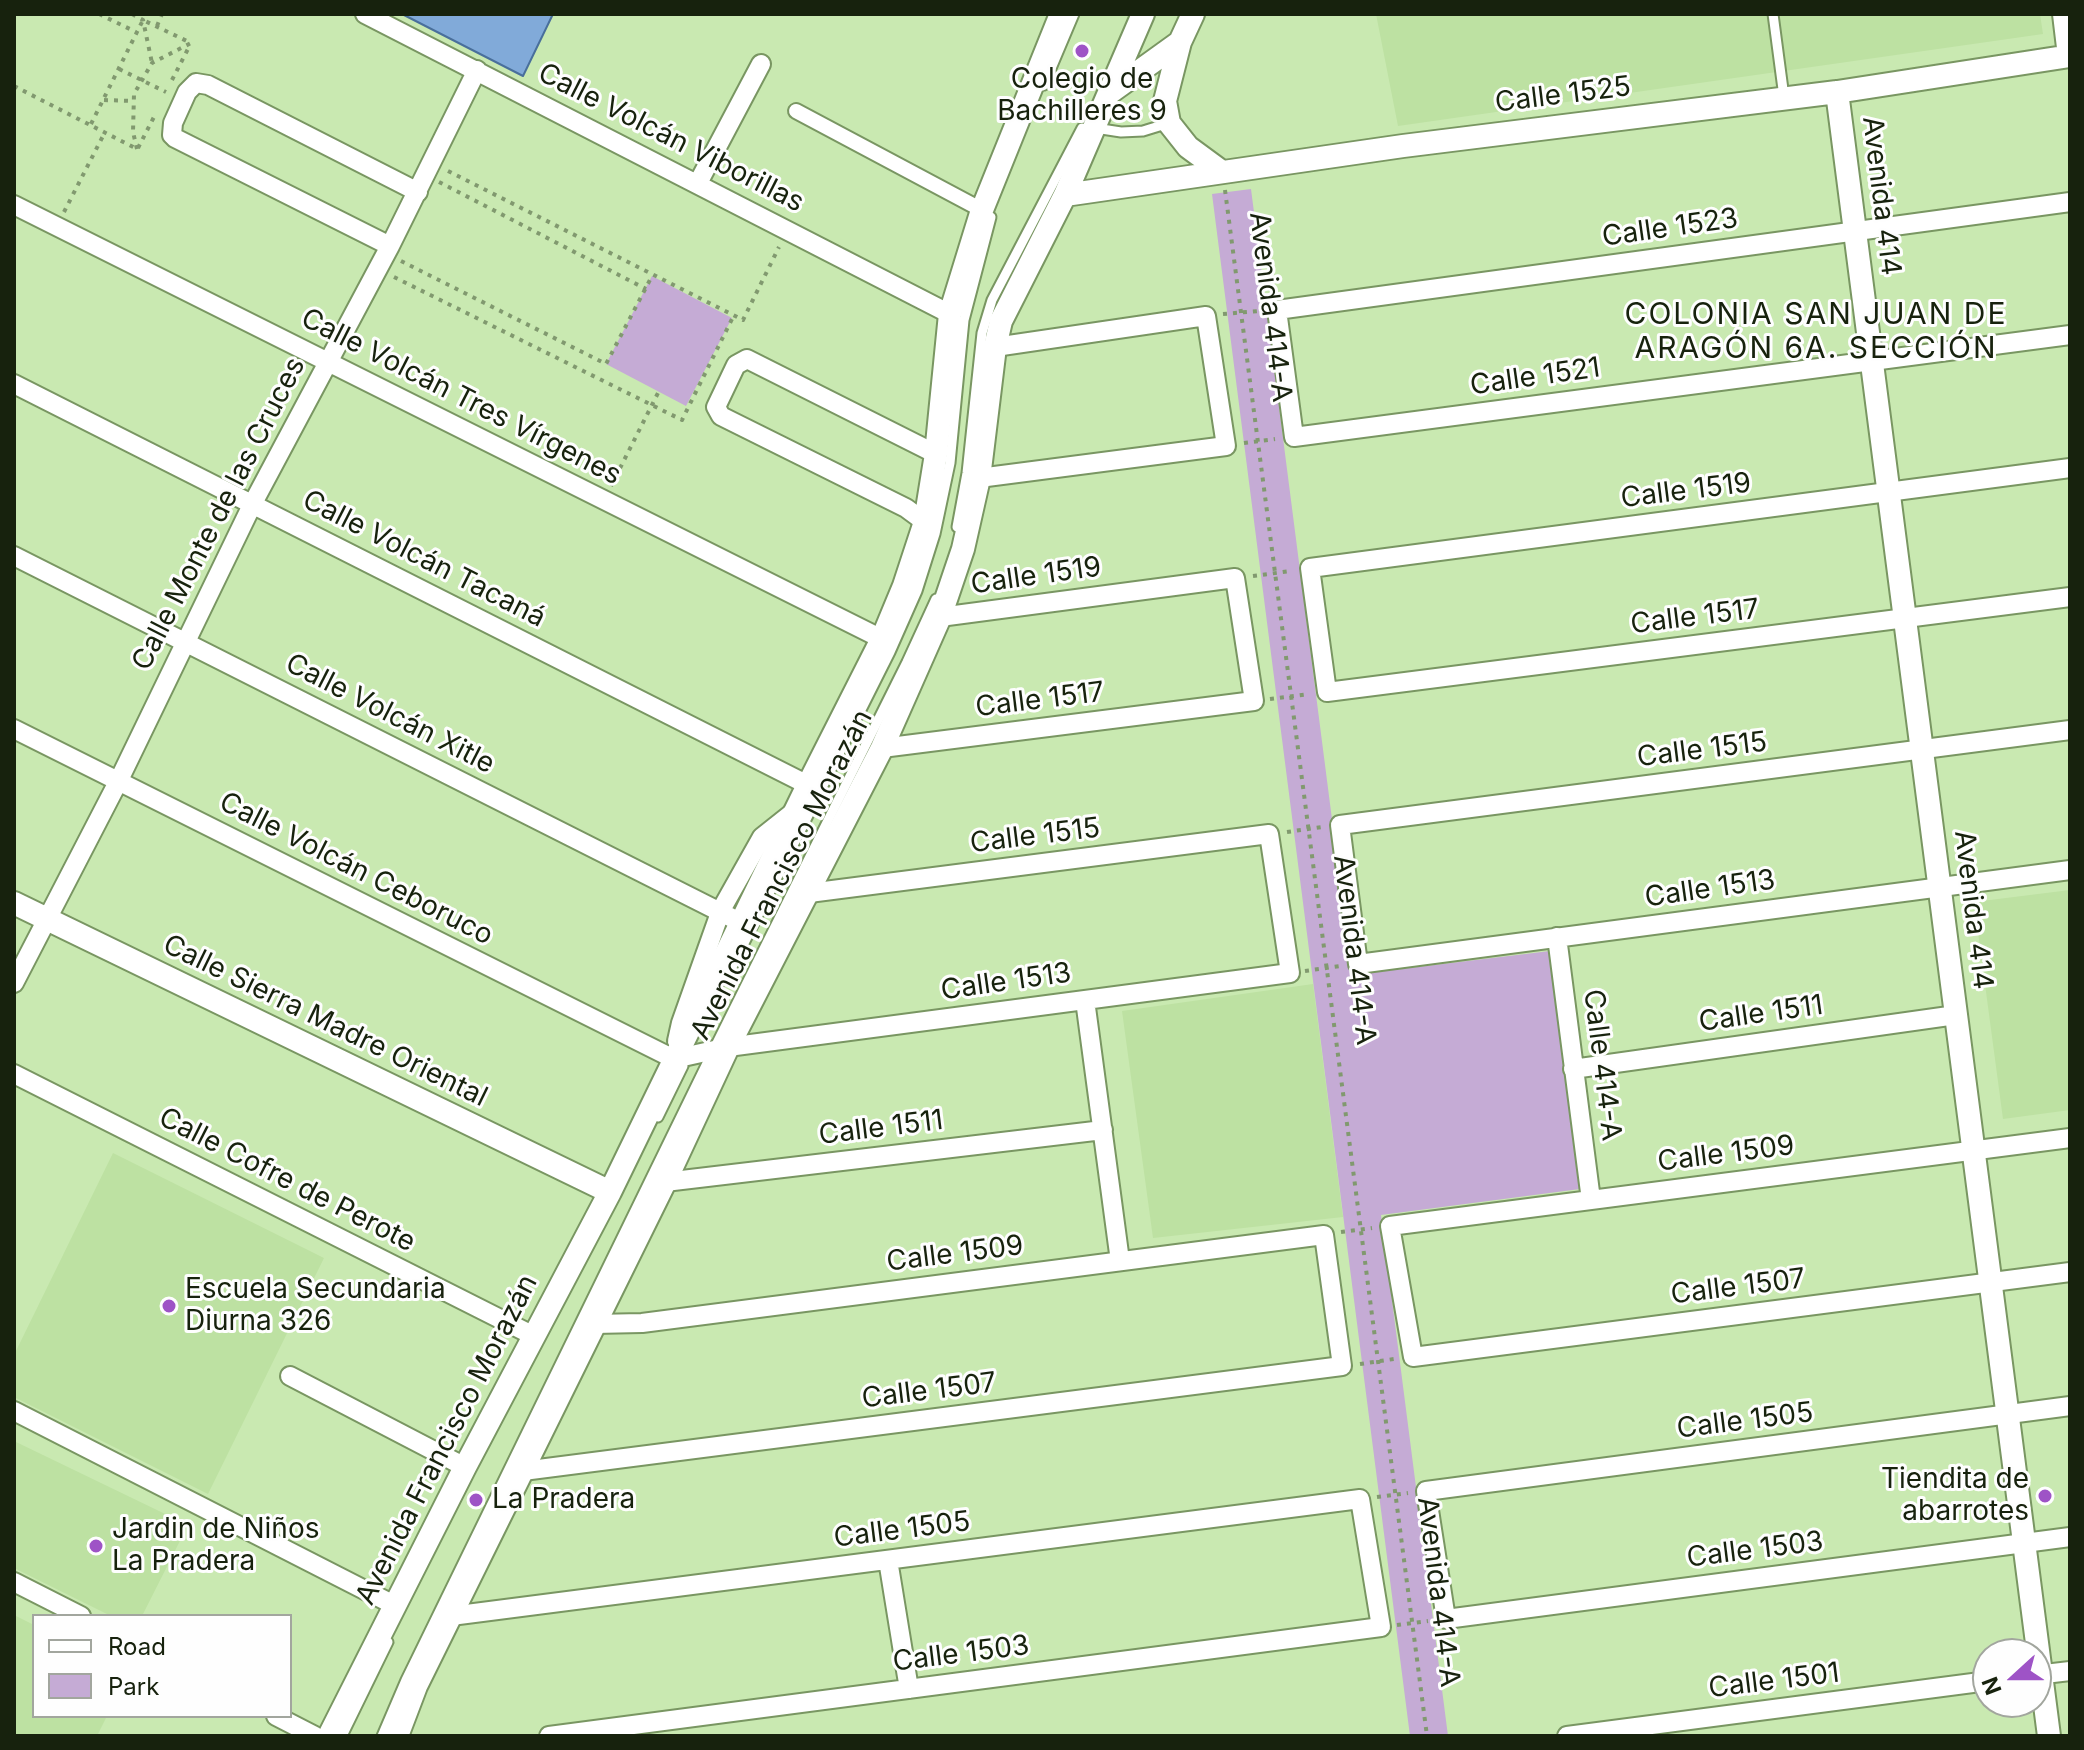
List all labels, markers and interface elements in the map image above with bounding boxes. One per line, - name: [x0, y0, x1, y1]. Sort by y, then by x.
- marker: Colegio de Bachilleres 9: [1073, 42, 1091, 60]
- street label: Calle Volcán Viborillas: [533, 56, 809, 220]
- place label: Colegio de Bachilleres 9: [997, 63, 1167, 129]
- street label: Calle 1525: [1493, 70, 1633, 120]
- street label: Avenida 414: [1855, 115, 1907, 277]
- street label: Calle 1523: [1600, 202, 1740, 254]
- street label: Avenida 414-A: [1242, 210, 1298, 404]
- district label: COLONIA SAN JUAN DE ARAGÓN 6A. SECCIÓN: [1625, 297, 2007, 368]
- street label: Calle Volcán Tres Vírgenes: [295, 302, 627, 492]
- street label: Calle 1521: [1468, 351, 1602, 403]
- street label: Calle Monte de las Cruces: [125, 352, 313, 676]
- street label: Calle 1519: [1619, 466, 1753, 516]
- street label: Calle Volcán Tacaná: [297, 483, 551, 635]
- street label: Calle 1519: [969, 550, 1103, 602]
- street label: Calle 1517: [1629, 592, 1761, 642]
- street label: Calle Volcán Xitle: [280, 647, 500, 781]
- street label: Calle 1517: [974, 675, 1106, 725]
- street label: Avenida Francisco Morazán: [684, 704, 880, 1046]
- street label: Calle 1515: [1635, 725, 1769, 775]
- street label: Calle Volcán Ceboruco: [214, 785, 498, 953]
- street label: Calle 1515: [968, 811, 1102, 861]
- street label: Avenida 414: [1947, 829, 1999, 991]
- street label: Avenida 414-A: [1326, 853, 1382, 1047]
- street label: Calle 1513: [1643, 863, 1777, 915]
- street label: Calle Sierra Madre Oriental: [157, 928, 493, 1114]
- street label: Calle 1513: [939, 956, 1073, 1008]
- street label: Calle 414-A: [1576, 987, 1628, 1143]
- street label: Calle 1511: [1697, 989, 1825, 1039]
- street label: Calle Cofre de Perote: [153, 1101, 421, 1259]
- street label: Calle 1511: [817, 1104, 945, 1152]
- street label: Calle 1509: [1656, 1129, 1796, 1179]
- street label: Calle 1509: [885, 1229, 1025, 1279]
- street label: Calle 1507: [1669, 1262, 1807, 1312]
- street label: Avenida Francisco Morazán: [349, 1269, 545, 1611]
- place label: Escuela Secundaria Diurna 326: [185, 1273, 446, 1339]
- marker: Escuela Secundaria Diurna 326: [160, 1297, 178, 1315]
- street label: Calle 1507: [860, 1366, 998, 1416]
- street label: Calle 1505: [1675, 1396, 1815, 1446]
- place label: Tiendita de abarrotes: [1881, 1463, 2029, 1529]
- place label: La Pradera: [492, 1483, 635, 1517]
- marker: Tiendita de abarrotes: [2036, 1487, 2054, 1505]
- marker: La Pradera: [467, 1491, 485, 1509]
- street label: Avenida 414-A: [1410, 1495, 1466, 1689]
- street label: Calle 1505: [832, 1505, 972, 1555]
- place label: Jardin de Niños La Pradera: [112, 1513, 319, 1579]
- street label: Calle 1503: [1685, 1525, 1825, 1575]
- marker: Jardin de Niños La Pradera: [87, 1537, 105, 1555]
- legend: [32, 1614, 292, 1718]
- street label: Calle 1503: [891, 1629, 1031, 1679]
- text: Road: [108, 1632, 166, 1661]
- north arrow: [1972, 1638, 2052, 1718]
- street label: Calle 1501: [1707, 1656, 1841, 1706]
- text: Park: [108, 1672, 159, 1701]
- text: N: [1976, 1673, 2007, 1698]

